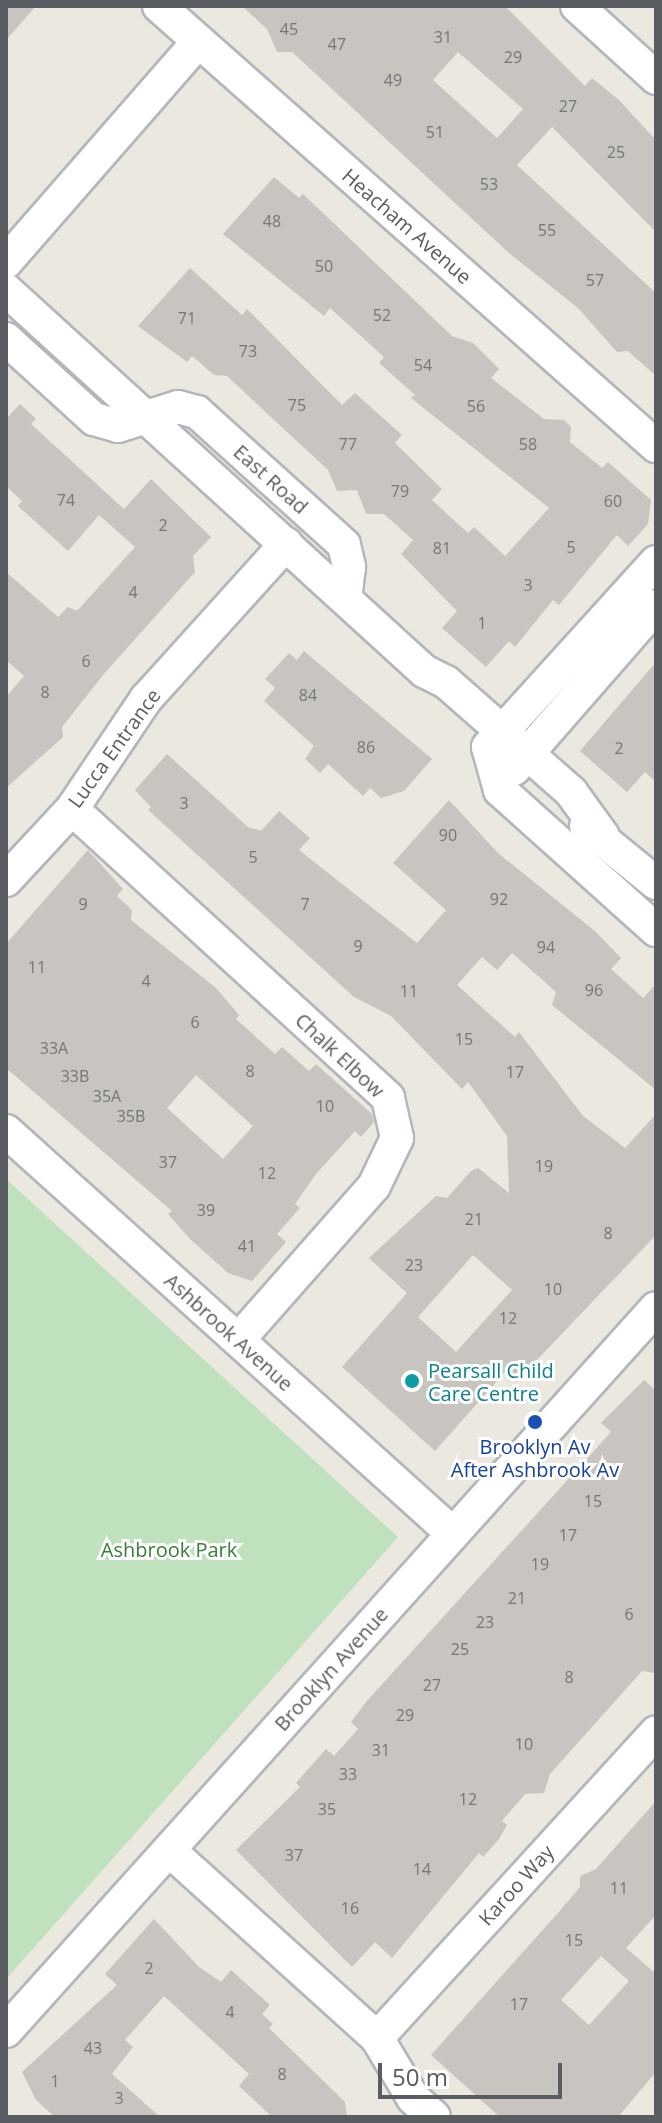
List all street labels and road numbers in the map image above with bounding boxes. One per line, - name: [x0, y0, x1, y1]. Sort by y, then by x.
- street label: Heacham Avenue: [337, 163, 477, 289]
- street label: East Road: [229, 439, 313, 519]
- street label: Lucca Entrance: [63, 684, 165, 812]
- street label: Chalk Elbow: [291, 1008, 389, 1102]
- street label: Ashbrook Avenue: [160, 1268, 298, 1396]
- street label: Brooklyn Avenue: [269, 1602, 393, 1736]
- street label: Karoo Way: [473, 1840, 559, 1930]

